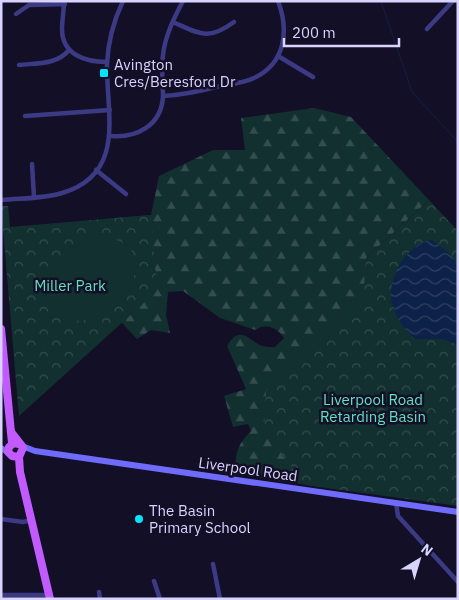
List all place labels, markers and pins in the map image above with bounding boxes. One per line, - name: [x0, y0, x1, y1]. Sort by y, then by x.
- place label: Avington Cres/Beresford Dr: [114, 55, 236, 91]
- marker: Avington Cres/Beresford Dr: [98, 67, 110, 79]
- place label: The Basin Primary School: [149, 501, 251, 537]
- marker: The Basin Primary School: [133, 513, 145, 525]

